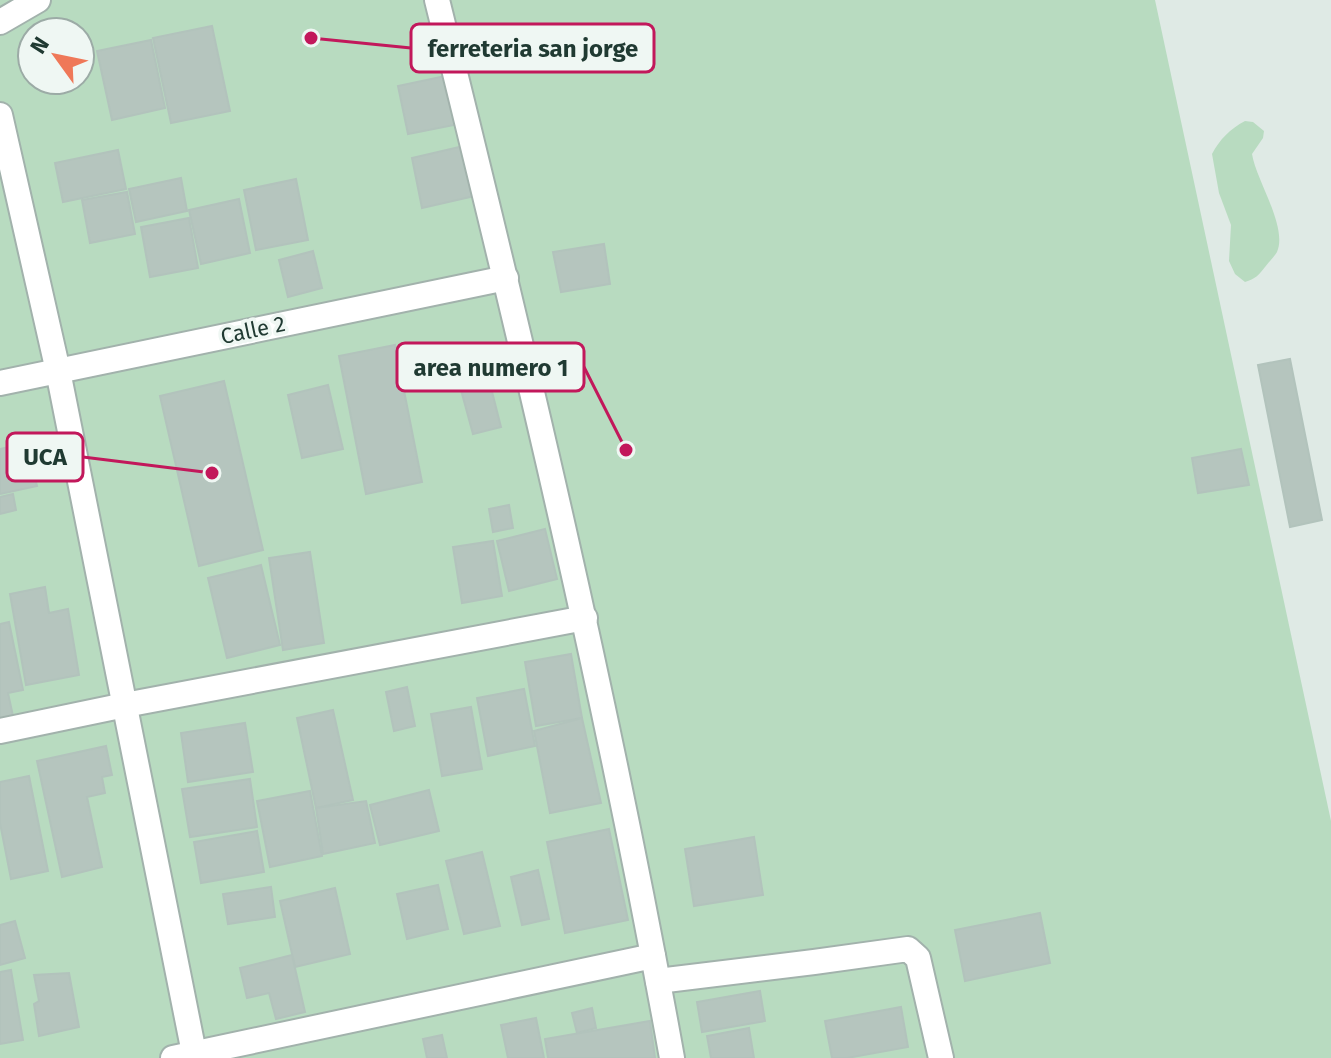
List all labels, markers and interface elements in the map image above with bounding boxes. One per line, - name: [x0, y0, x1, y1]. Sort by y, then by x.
- north arrow: [16, 16, 96, 96]
- callout: ferreteria san jorge: [411, 24, 654, 72]
- text: N: [24, 32, 55, 59]
- text: ferreteria san jorge: [428, 35, 638, 63]
- street label: Calle 2: [218, 310, 288, 350]
- callout: area numero 1: [397, 343, 584, 391]
- text: area numero 1: [414, 354, 568, 382]
- callout: UCA: [7, 433, 83, 481]
- text: UCA: [23, 443, 68, 471]

